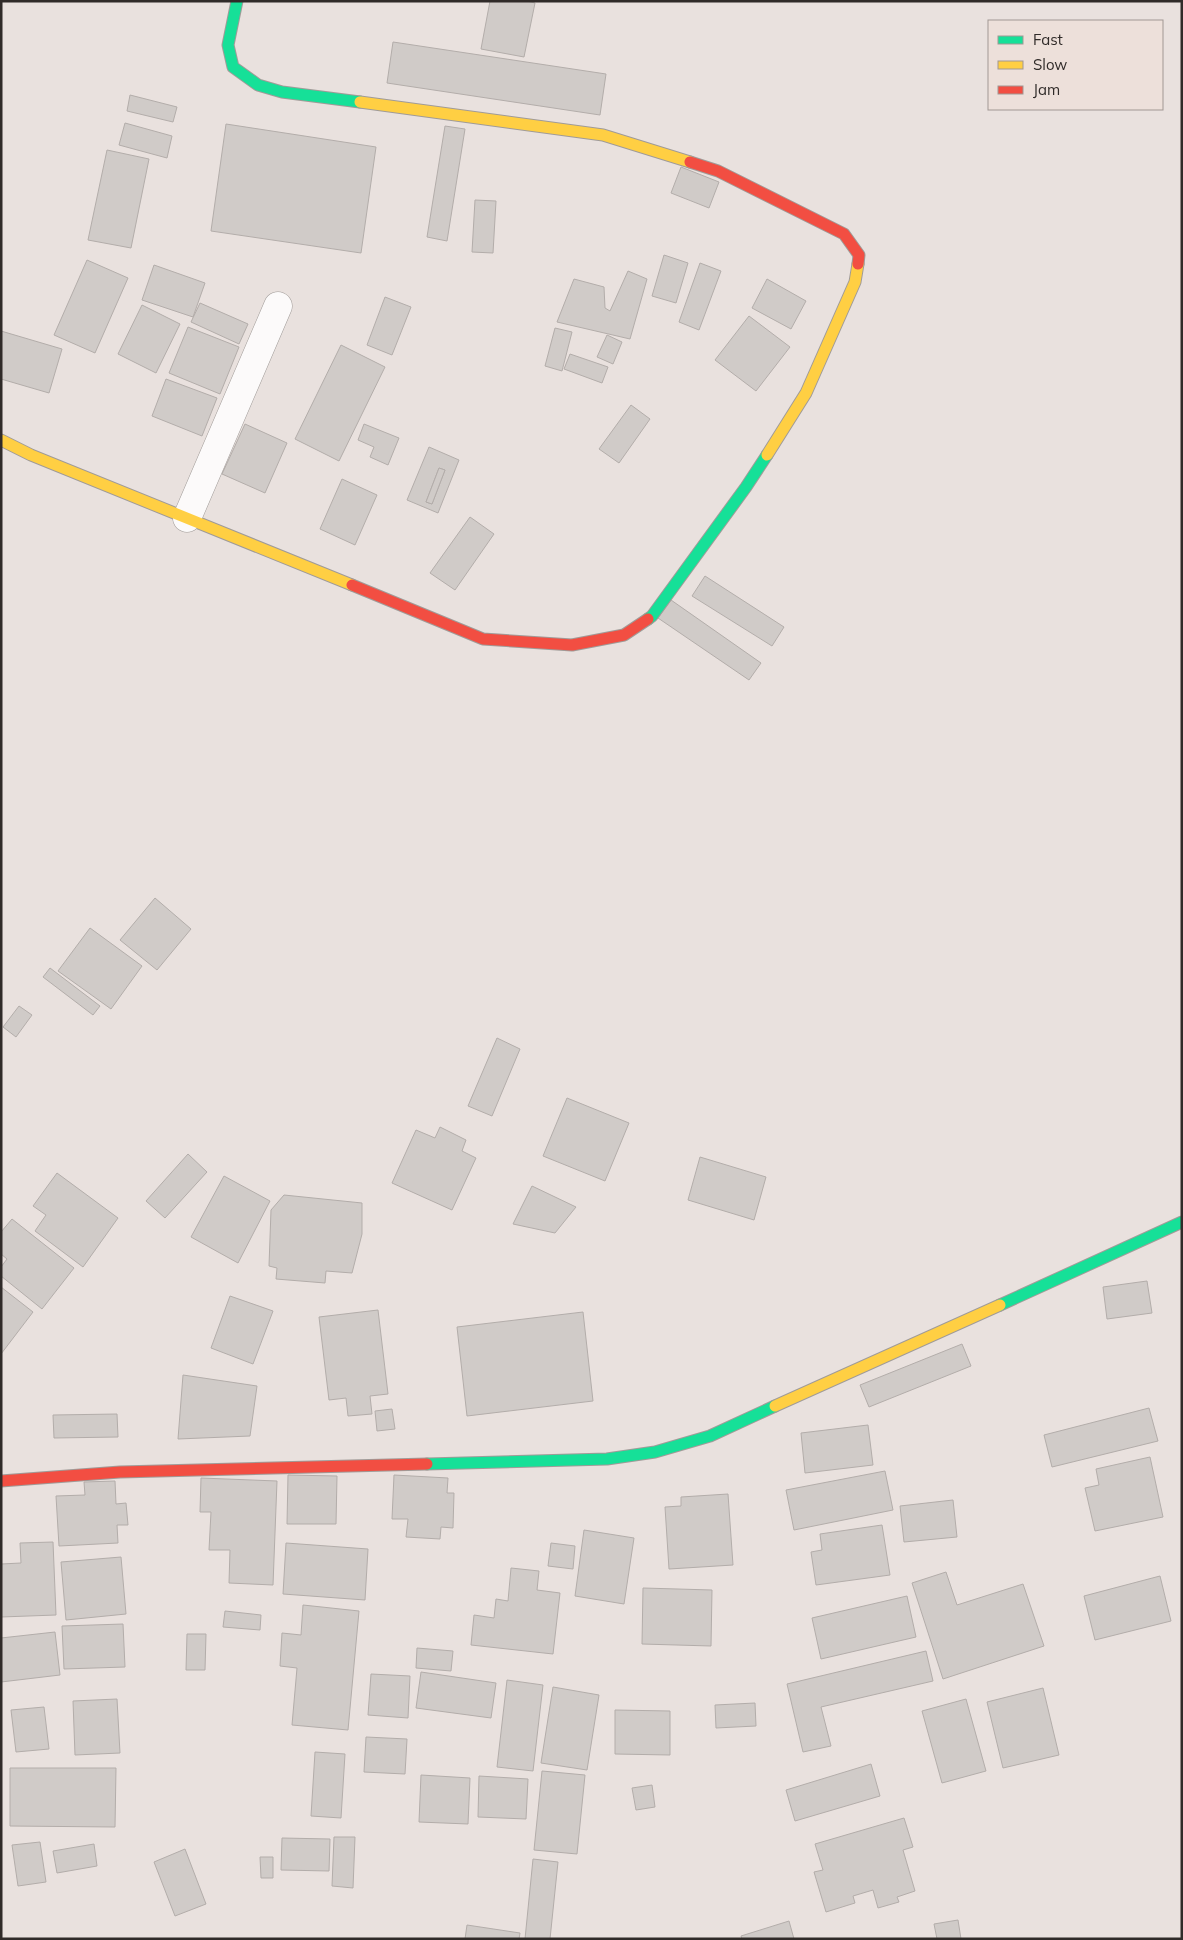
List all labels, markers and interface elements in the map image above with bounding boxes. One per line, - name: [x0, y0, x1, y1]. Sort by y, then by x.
- legend: [988, 20, 1163, 110]
- text: Fast: [1033, 30, 1063, 49]
- text: Slow: [1033, 55, 1067, 74]
- text: Jam: [1033, 80, 1060, 99]

